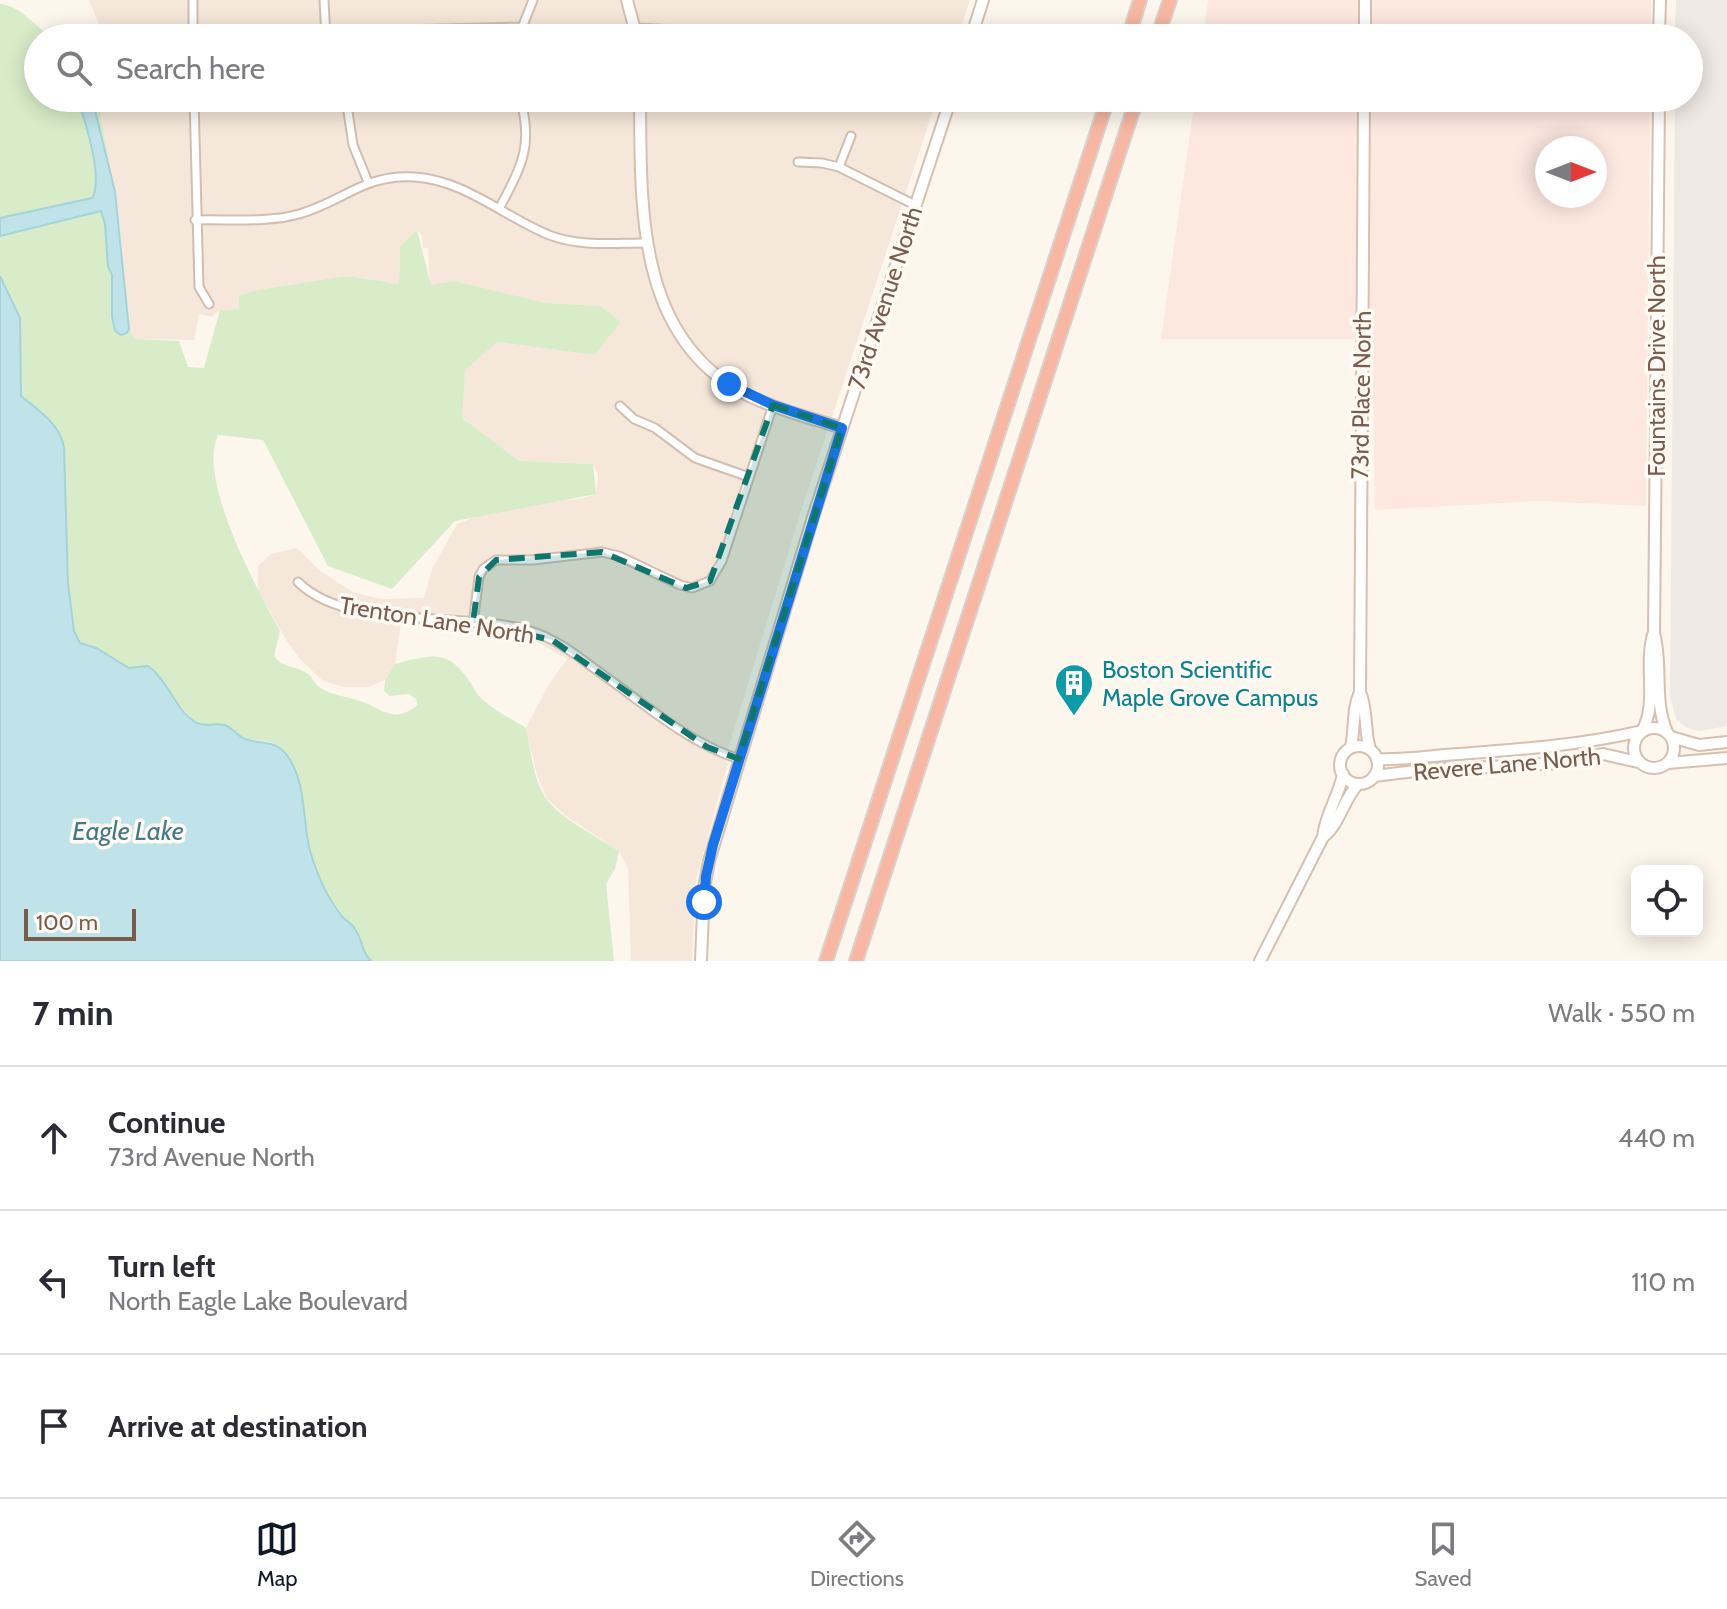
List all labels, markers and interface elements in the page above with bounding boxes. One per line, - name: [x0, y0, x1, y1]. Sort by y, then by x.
- search box: [24, 24, 1703, 112]
- icon: search: [52, 46, 96, 90]
- text: Search here: [116, 50, 265, 87]
- north arrow: [1535, 136, 1607, 208]
- street label: 73rd Avenue North: [842, 203, 928, 393]
- street label: Fountains Drive North: [1642, 255, 1671, 477]
- street label: 73rd Place North: [1345, 310, 1377, 480]
- route end: [711, 366, 747, 402]
- street label: Trenton Lane North: [338, 590, 536, 650]
- place label: Boston Scientific Maple Grove Campus: [1102, 655, 1318, 712]
- building icon: Boston Scientific Maple Grove Campus: [1053, 662, 1095, 717]
- street label: Revere Lane North: [1412, 741, 1602, 787]
- water label: Eagle Lake: [72, 815, 184, 847]
- map controls: [1631, 865, 1703, 937]
- button: locate: [1631, 865, 1703, 937]
- route start: [686, 884, 722, 920]
- scale bar: [24, 905, 136, 941]
- text: 100 m: [36, 909, 98, 936]
- text: 7 min: [32, 992, 113, 1034]
- text: Walk · 550 m: [1548, 997, 1695, 1029]
- text: Continue: [108, 1104, 225, 1141]
- icon: ahead: [32, 1116, 76, 1160]
- text: 440 m: [1618, 1122, 1695, 1154]
- text: 73rd Avenue North: [108, 1141, 315, 1173]
- text: Turn left: [108, 1248, 216, 1285]
- icon: left: [32, 1260, 76, 1304]
- text: 110 m: [1631, 1266, 1695, 1298]
- text: North Eagle Lake Boulevard: [108, 1285, 408, 1317]
- icon: arrive: [32, 1404, 76, 1448]
- text: Arrive at destination: [108, 1408, 368, 1445]
- tab: Map: [255, 1517, 299, 1592]
- tab: Directions: [810, 1517, 904, 1592]
- tab: Saved: [1415, 1517, 1472, 1592]

